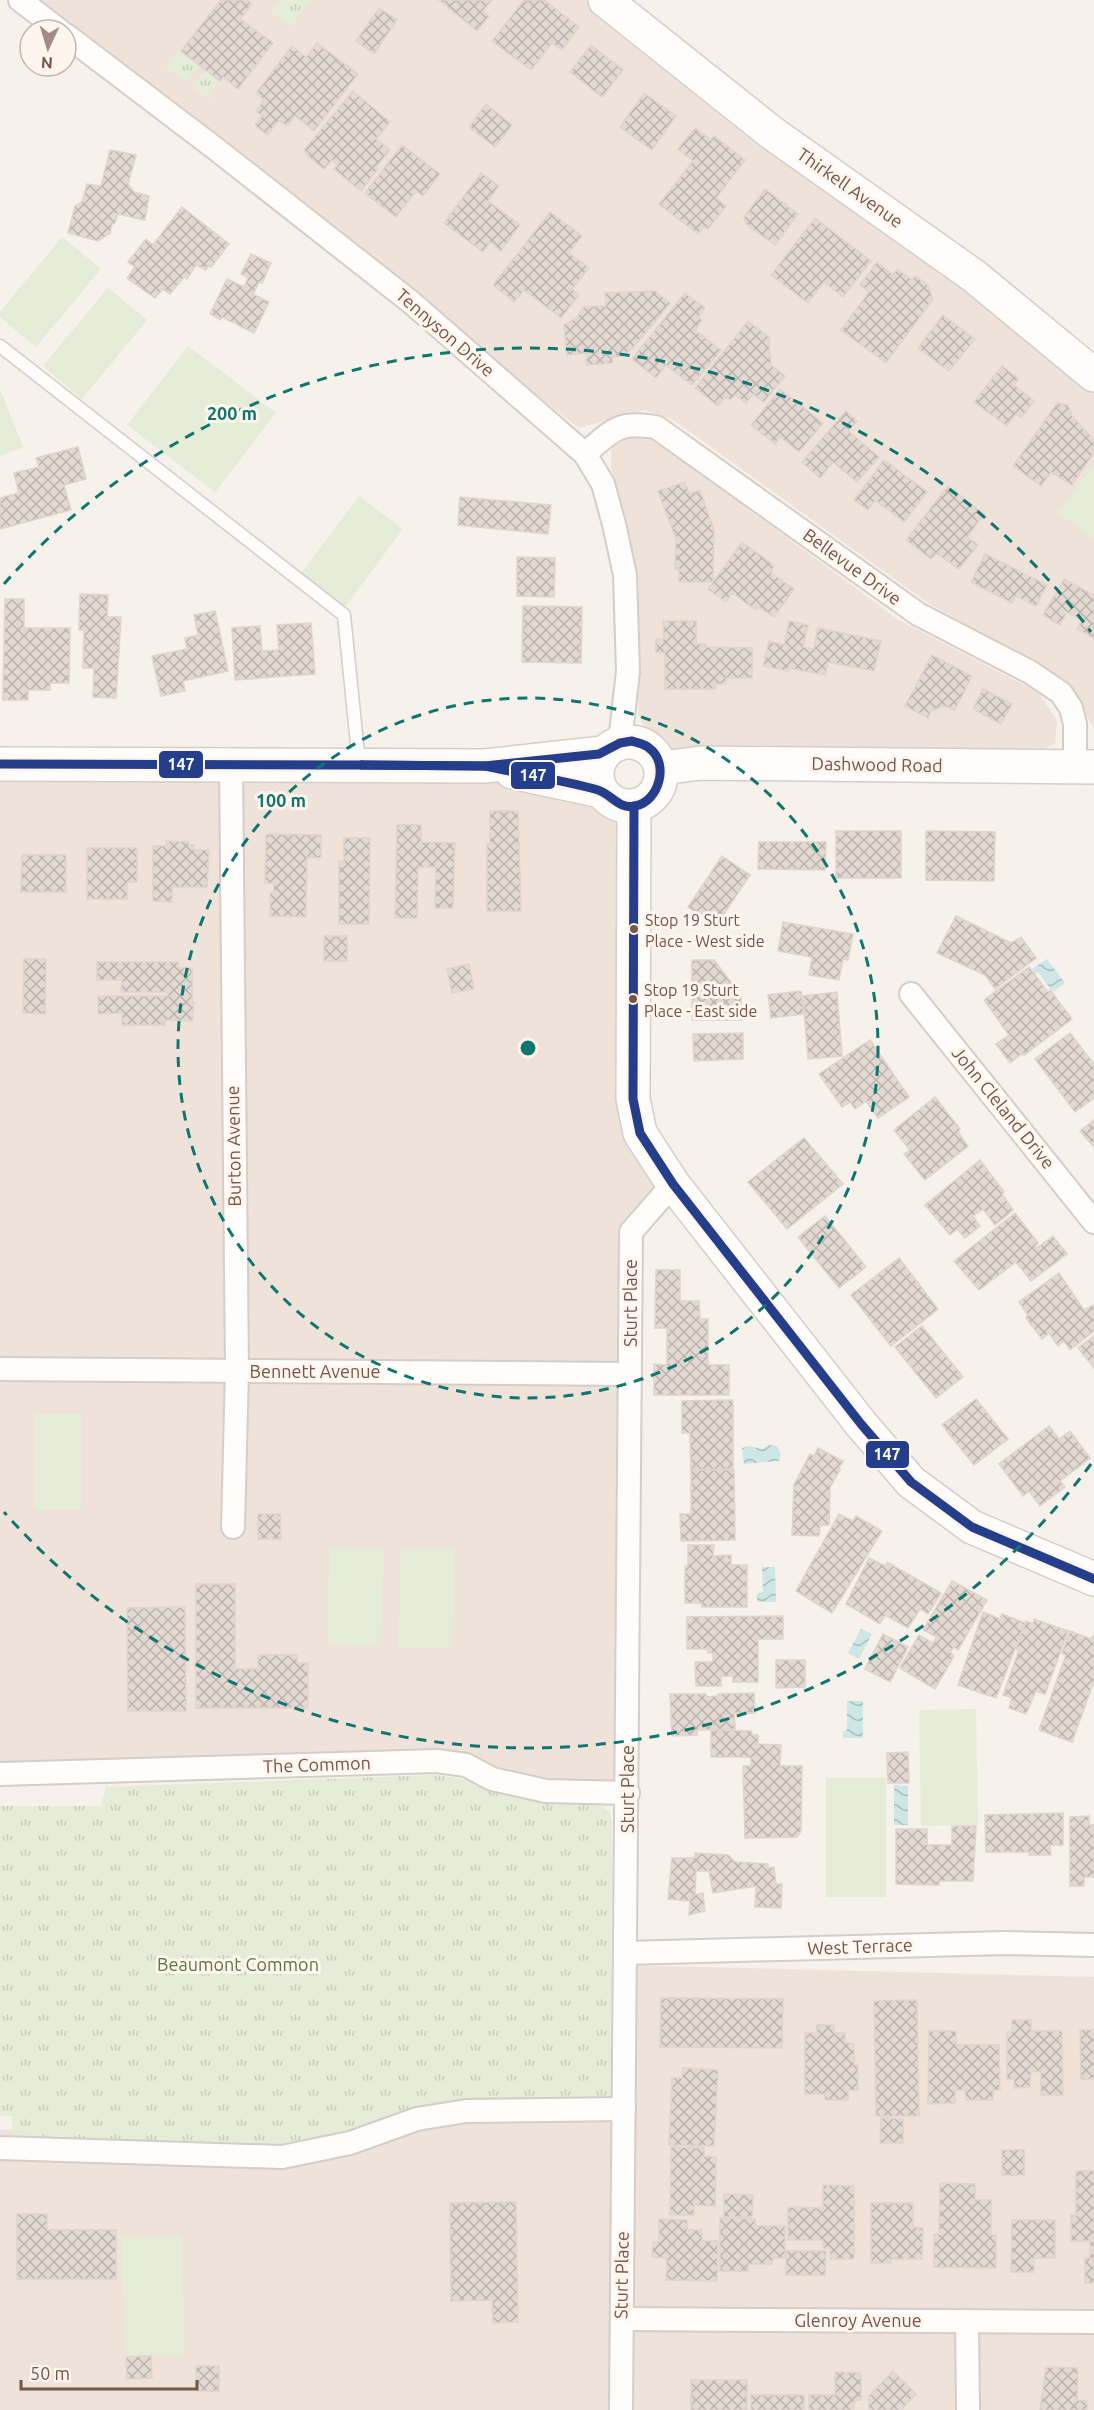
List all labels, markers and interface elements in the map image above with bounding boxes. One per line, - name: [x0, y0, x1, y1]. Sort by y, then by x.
- north arrow: [18, 18, 78, 78]
- text: N: [40, 54, 54, 72]
- street label: Thirkell Avenue: [794, 143, 907, 231]
- street label: Tennyson Drive: [393, 284, 499, 380]
- text: 200 m: [207, 403, 257, 423]
- street label: Bellevue Drive: [800, 524, 906, 608]
- line badge: 147: [158, 750, 204, 779]
- street label: Dashwood Road: [811, 753, 943, 775]
- text: 147: [167, 755, 195, 773]
- line badge: 147: [510, 761, 556, 790]
- text: 147: [519, 766, 547, 784]
- text: 100 m: [256, 790, 306, 810]
- place label: Stop 19 Sturt Place - West side: [645, 911, 765, 950]
- marker: Stop 19 Sturt Place - West side: [628, 923, 640, 935]
- place label: Stop 19 Sturt Place - East side: [644, 981, 757, 1020]
- marker: Stop 19 Sturt Place - East side: [627, 993, 639, 1005]
- centre of rings: [518, 1038, 538, 1058]
- street label: John Cleland Drive: [948, 1042, 1059, 1172]
- street label: Burton Avenue: [222, 1085, 244, 1207]
- street label: Sturt Place: [620, 1259, 640, 1347]
- street label: Bennett Avenue: [250, 1361, 380, 1381]
- line badge: 147: [865, 1440, 910, 1469]
- text: 147: [873, 1445, 901, 1463]
- street label: Sturt Place: [617, 1745, 637, 1833]
- street label: The Common: [263, 1752, 371, 1776]
- street label: West Terrace: [807, 1934, 913, 1958]
- park label: Beaumont Common: [157, 1954, 319, 1974]
- street label: Sturt Place: [610, 2231, 632, 2319]
- street label: Glenroy Avenue: [794, 2310, 922, 2330]
- scale bar: [21, 2353, 196, 2391]
- text: 50 m: [30, 2363, 70, 2383]

